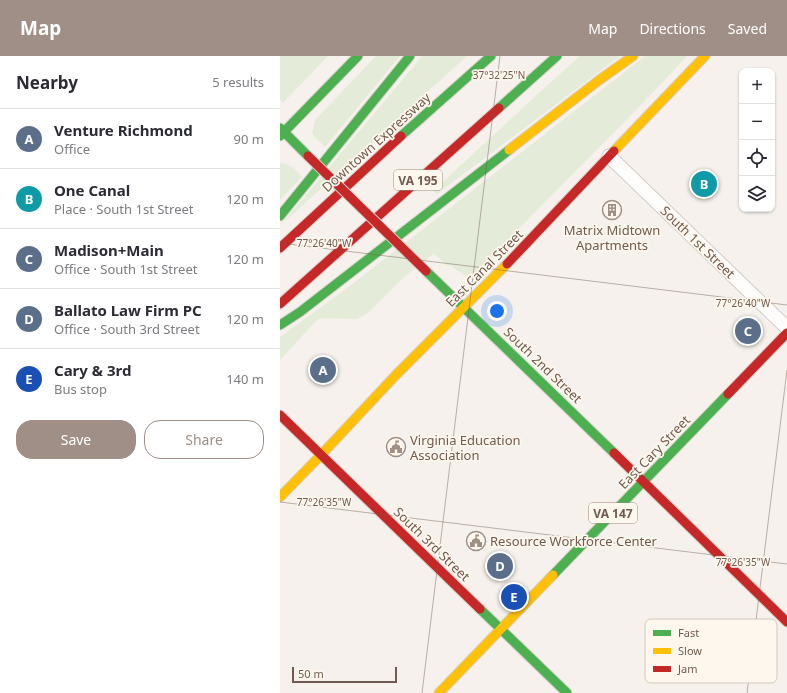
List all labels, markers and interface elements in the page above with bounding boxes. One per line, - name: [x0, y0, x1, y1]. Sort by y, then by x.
- text: Map: [20, 15, 61, 41]
- text: Map: [588, 19, 617, 38]
- text: Directions: [639, 19, 706, 38]
- text: Saved: [728, 19, 767, 38]
- text: 37°32'25"N: [473, 68, 525, 82]
- map controls: [739, 68, 775, 212]
- button: +: [739, 68, 775, 104]
- text: Nearby: [16, 71, 78, 94]
- text: 5 results: [212, 73, 264, 91]
- street label: Downtown Expressway: [318, 88, 434, 196]
- button: −: [739, 104, 775, 140]
- text: Venture Richmond: [54, 120, 193, 140]
- text: A: [25, 130, 34, 148]
- text: 90 m: [234, 130, 264, 148]
- text: Office: [54, 140, 90, 158]
- button: locate: [739, 140, 775, 176]
- pin: B: [691, 169, 717, 199]
- road number: VA 195: [394, 170, 442, 190]
- button: layers: [739, 176, 775, 212]
- text: One Canal: [54, 180, 130, 200]
- text: B: [25, 190, 33, 208]
- text: 120 m: [226, 190, 264, 208]
- building icon: Matrix Midtown Apartments: [601, 199, 623, 221]
- text: Place · South 1st Street: [54, 200, 194, 218]
- street label: South 1st Street: [657, 202, 739, 282]
- place label: Matrix Midtown Apartments: [564, 221, 660, 254]
- street label: East Canal Street: [441, 225, 527, 311]
- text: 77°26'40"W: [297, 236, 352, 250]
- text: Madison+Main: [54, 240, 164, 260]
- text: C: [25, 250, 33, 268]
- text: 120 m: [226, 250, 264, 268]
- text: Office · South 1st Street: [54, 260, 197, 278]
- text: 77°26'40"W: [716, 296, 771, 310]
- text: Ballato Law Firm PC: [54, 300, 202, 320]
- your location: [487, 301, 507, 321]
- text: D: [24, 310, 34, 328]
- text: 120 m: [226, 310, 264, 328]
- pin: C: [735, 316, 761, 346]
- text: Office · South 3rd Street: [54, 320, 200, 338]
- street label: South 2nd Street: [500, 323, 586, 407]
- pin: A: [310, 355, 336, 385]
- text: Cary & 3rd: [54, 360, 131, 380]
- text: E: [25, 370, 33, 388]
- text: 140 m: [226, 370, 264, 388]
- text: Bus stop: [54, 380, 107, 398]
- street label: East Cary Street: [614, 411, 694, 493]
- button: Save: [16, 420, 136, 459]
- button: Share: [144, 420, 264, 459]
- place label: Virginia Education Association: [410, 431, 521, 464]
- public building icon: Virginia Education Association: [385, 436, 407, 458]
- text: 77°26'35"W: [297, 495, 352, 509]
- street label: South 3rd Street: [390, 503, 474, 585]
- road number: VA 147: [589, 503, 637, 523]
- public building icon: Resource Workforce Center: [465, 530, 487, 552]
- place label: Resource Workforce Center: [490, 532, 658, 550]
- pin: D: [487, 551, 513, 581]
- text: 77°26'35"W: [716, 555, 771, 569]
- pin: E: [501, 582, 527, 612]
- legend: [645, 619, 777, 683]
- text: Fast: [678, 625, 699, 640]
- text: Slow: [678, 643, 702, 658]
- text: Jam: [677, 661, 697, 676]
- scale bar: [292, 665, 397, 684]
- text: 50 m: [298, 666, 324, 681]

